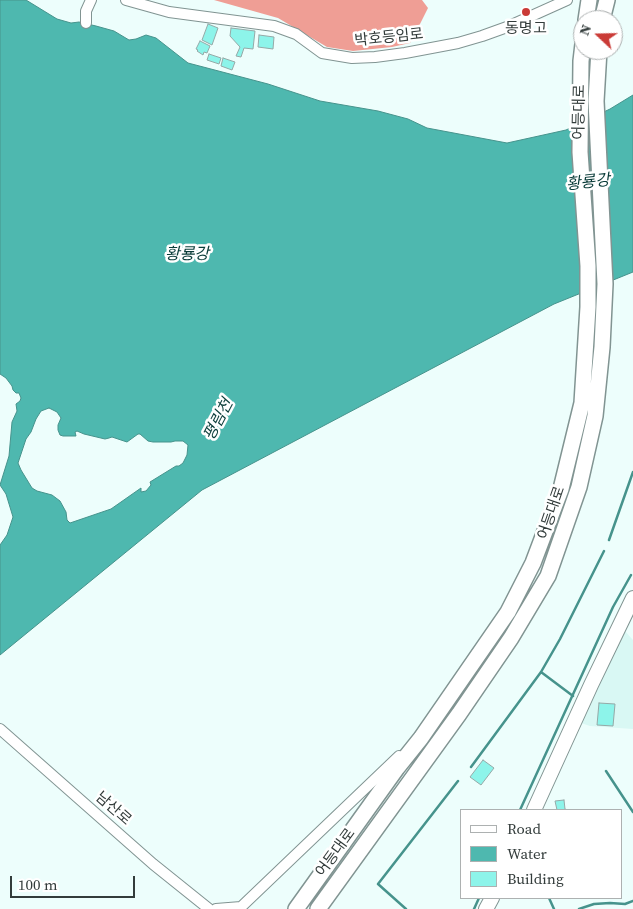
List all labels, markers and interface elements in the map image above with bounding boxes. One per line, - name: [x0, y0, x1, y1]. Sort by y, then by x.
- marker: 동명고: [520, 6, 532, 18]
- north arrow: [573, 10, 623, 60]
- place label: 동명고: [505, 20, 547, 38]
- text: N: [574, 22, 596, 38]
- street label: 박호등임로: [354, 25, 424, 51]
- street label: 어등대로: [571, 84, 589, 140]
- water label: 황룡강: [565, 171, 611, 195]
- water label: 황룡강: [165, 245, 209, 265]
- water label: 평림천: [200, 396, 238, 444]
- street label: 어등대로: [535, 484, 569, 542]
- street label: 남산로: [91, 789, 135, 829]
- legend: [460, 809, 623, 899]
- text: Road: [507, 818, 541, 839]
- street label: 어등대로: [312, 825, 360, 881]
- text: Water: [507, 843, 547, 864]
- scale bar: [12, 866, 138, 898]
- text: Building: [507, 868, 564, 889]
- text: 100 m: [18, 874, 58, 895]

